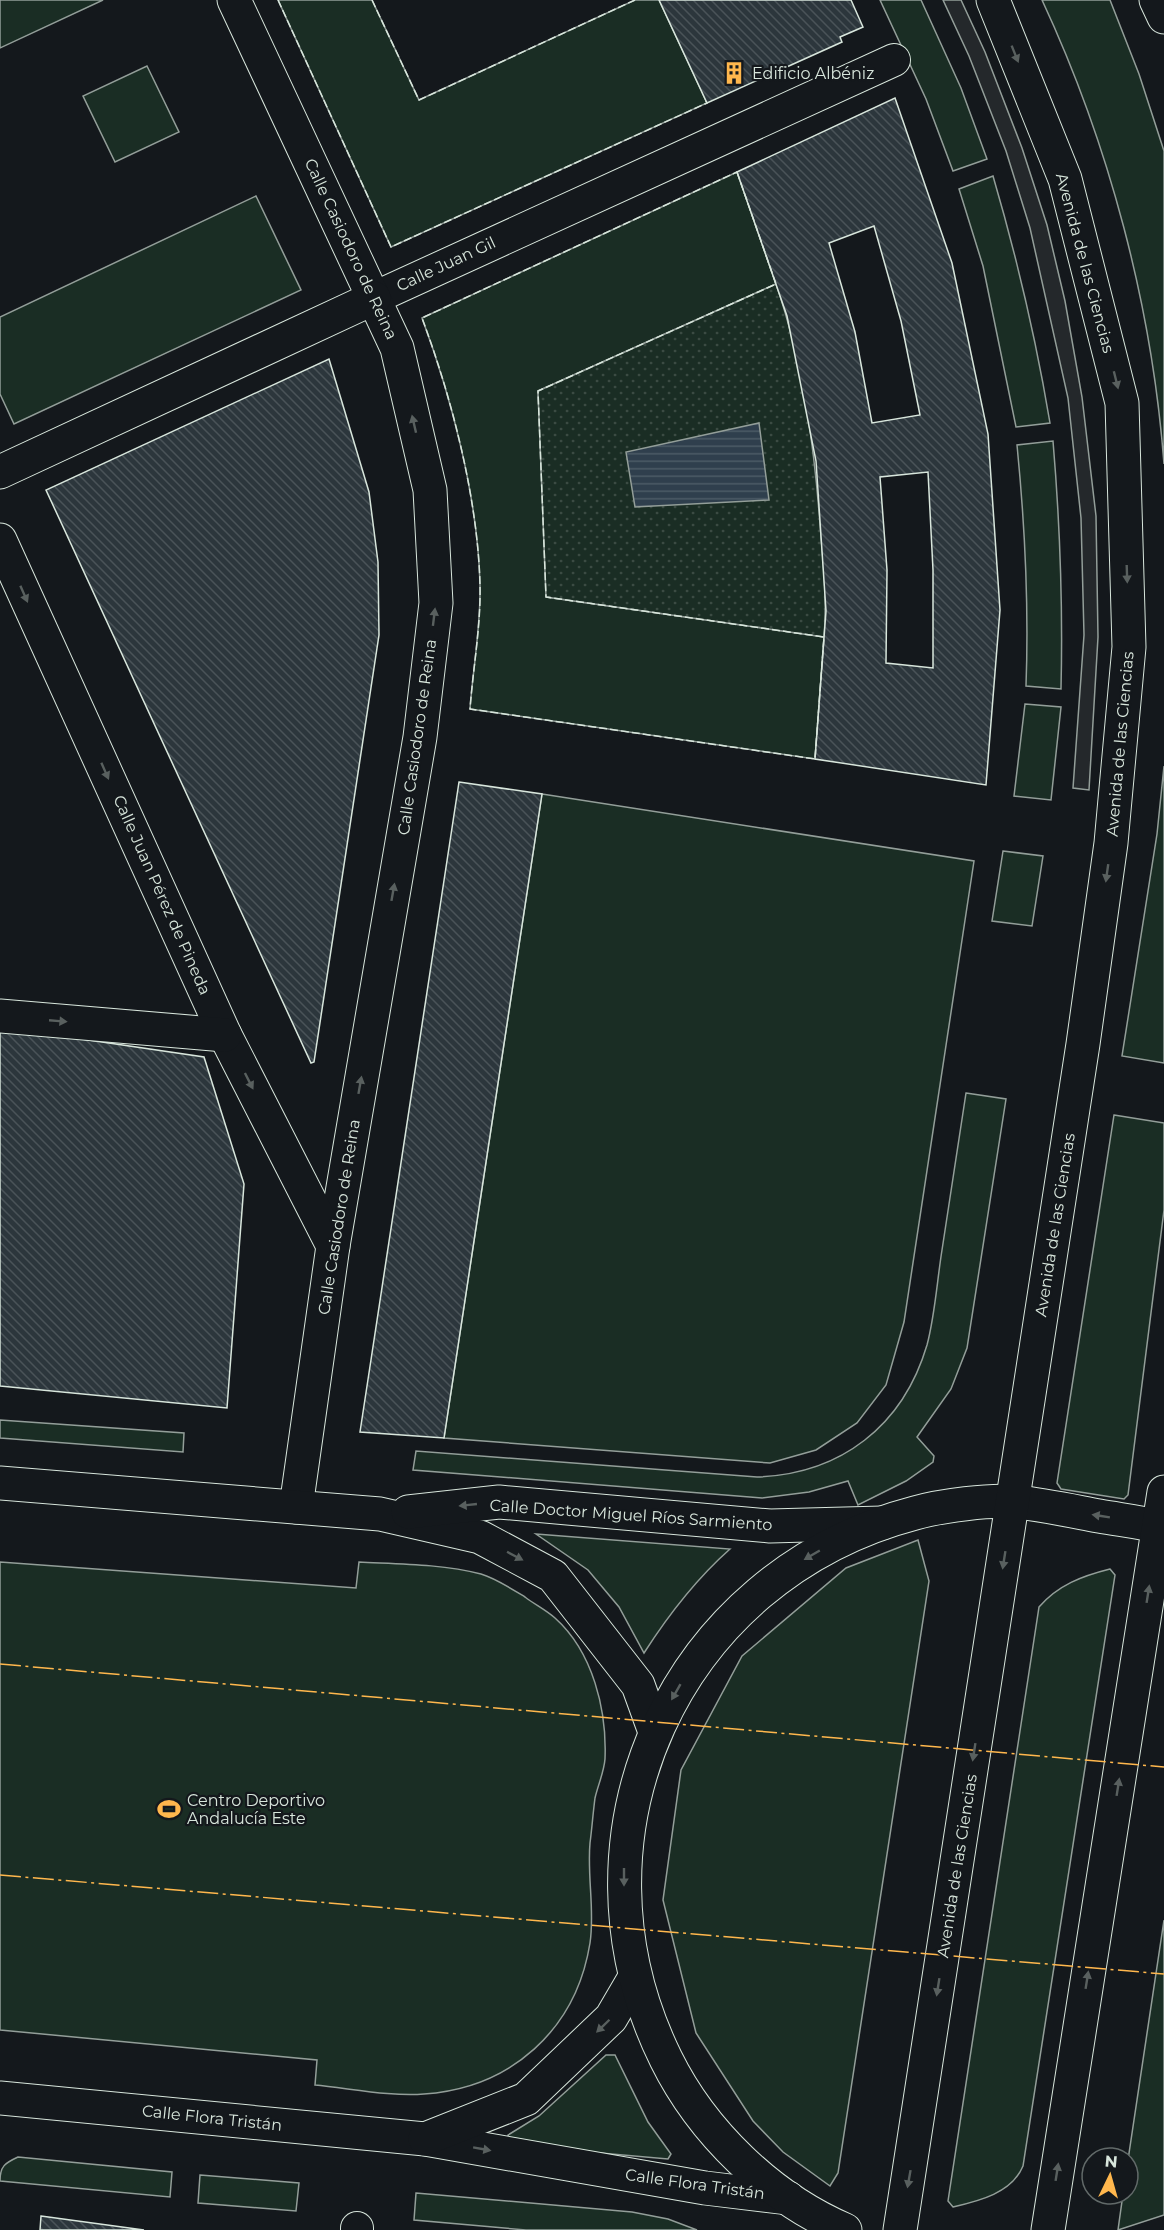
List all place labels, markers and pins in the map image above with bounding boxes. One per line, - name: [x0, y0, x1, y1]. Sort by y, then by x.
- building icon: Edificio Albéniz: [721, 60, 747, 86]
- place label: Edificio Albéniz: [752, 64, 874, 83]
- place label: Centro Deportivo Andalucía Este: [187, 1791, 325, 1828]
- sports icon: Centro Deportivo Andalucía Este: [156, 1796, 182, 1822]

